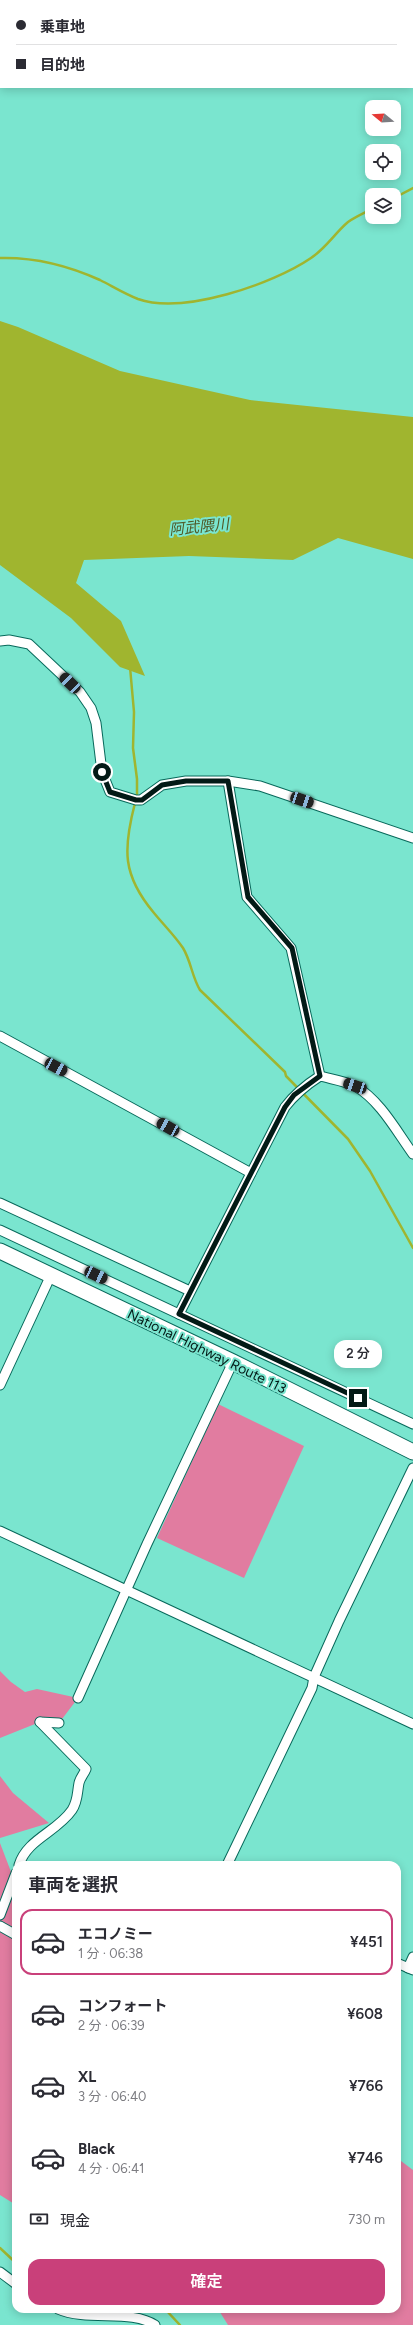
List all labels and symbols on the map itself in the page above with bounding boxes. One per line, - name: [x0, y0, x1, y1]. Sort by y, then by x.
- north arrow: [365, 100, 401, 136]
- water label: 阿武隈川: [168, 515, 232, 539]
- car: [57, 670, 83, 696]
- route start: [93, 763, 111, 781]
- car: [289, 790, 315, 810]
- car: [43, 1056, 69, 1078]
- car: [342, 1077, 368, 1095]
- car: [155, 1116, 181, 1138]
- car: [83, 1264, 109, 1286]
- street label: National Highway Route 113: [125, 1306, 289, 1397]
- callout: 2 分: [334, 1340, 382, 1368]
- route end: [349, 1389, 367, 1407]

